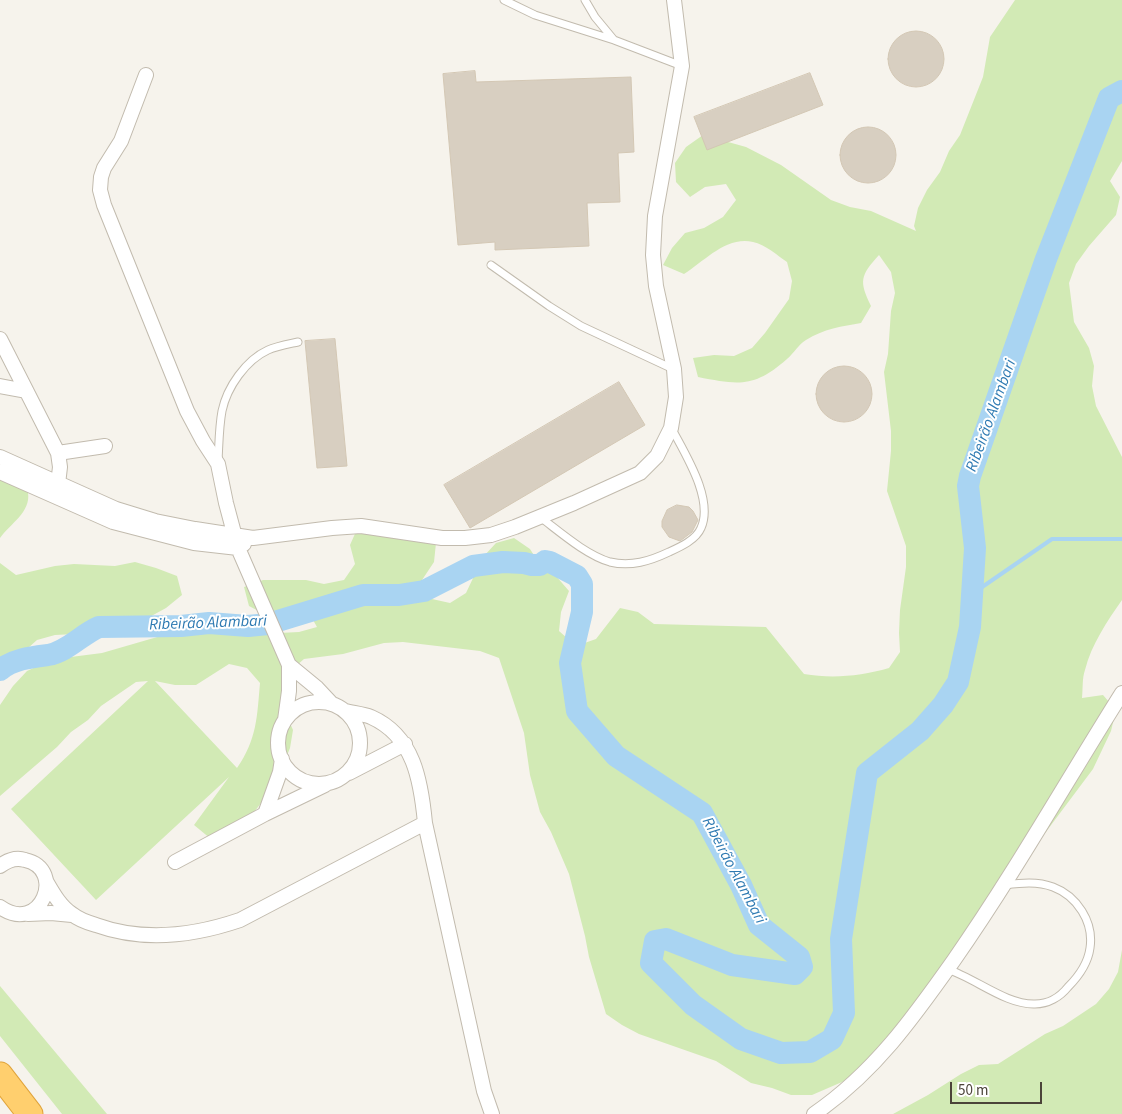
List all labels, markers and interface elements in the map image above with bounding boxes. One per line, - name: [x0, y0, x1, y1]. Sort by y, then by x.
- water label: Ribeirão Alambari: [963, 357, 1021, 475]
- water label: Ribeirão Alambari: [149, 612, 267, 636]
- water label: Ribeirão Alambari: [697, 814, 769, 928]
- scale bar: [952, 1072, 1044, 1104]
- text: 50 m: [958, 1080, 988, 1101]

